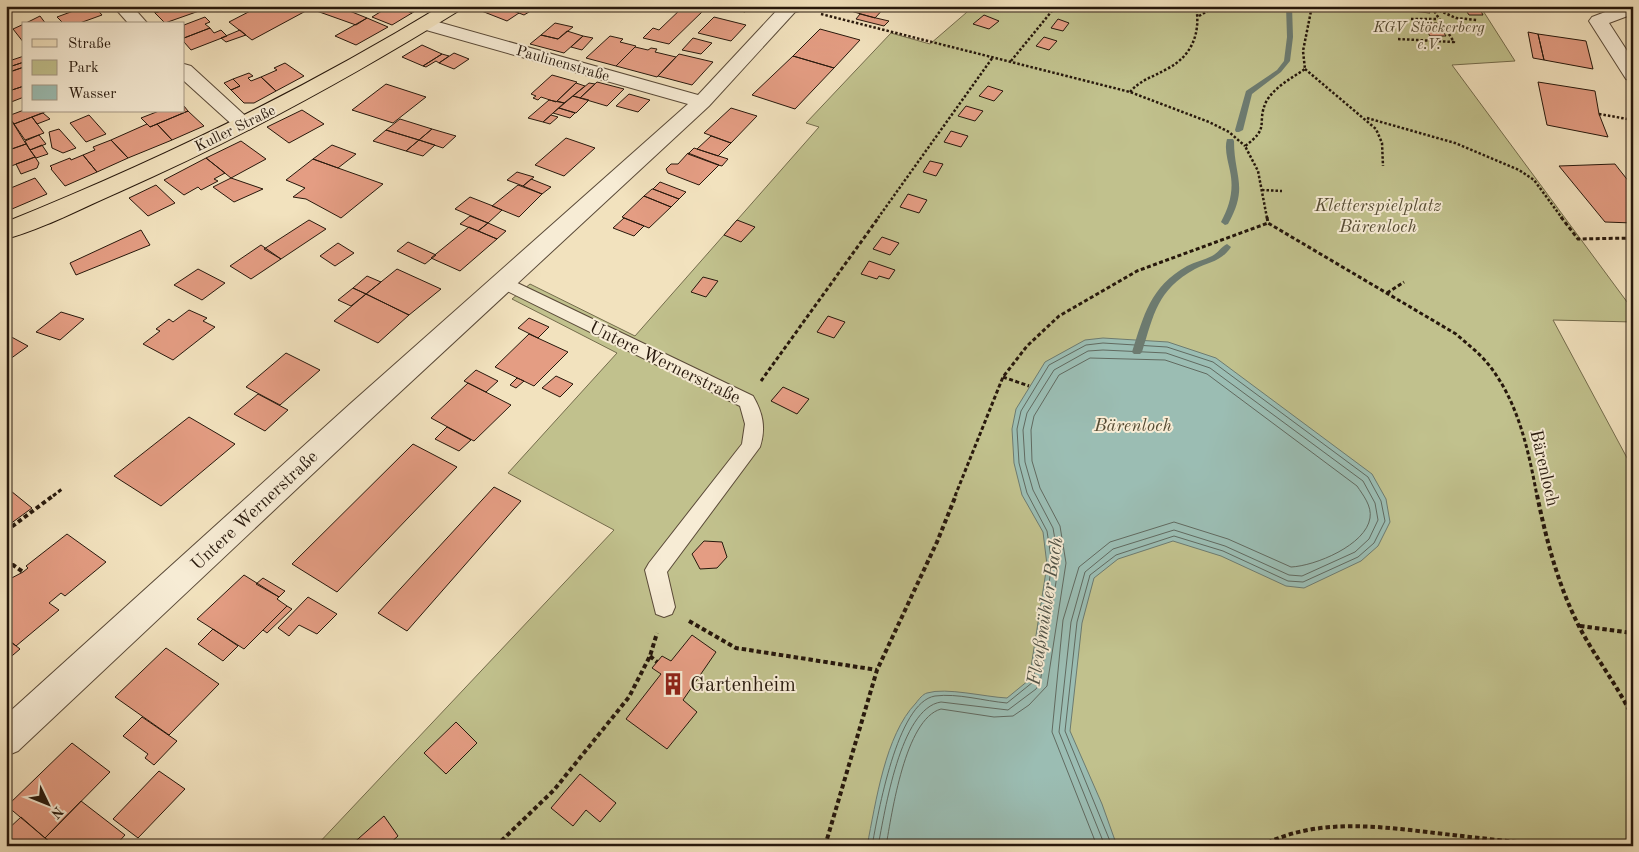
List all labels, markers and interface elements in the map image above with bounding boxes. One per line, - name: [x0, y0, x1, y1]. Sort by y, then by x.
- park label: KGV Stöckerberg e.V.: [1372, 21, 1485, 53]
- legend: [22, 22, 185, 112]
- text: Straße: [68, 37, 111, 52]
- street label: Paulinenstraße: [514, 44, 611, 85]
- text: Park: [68, 61, 99, 76]
- text: Wasser: [68, 87, 116, 102]
- street label: Kuller Straße: [193, 103, 278, 155]
- park label: Kletterspielplatz Bärenloch: [1313, 197, 1442, 236]
- street label: Untere Wernerstraße: [586, 318, 743, 407]
- park label: Bärenloch: [1093, 417, 1172, 435]
- street label: Bärenloch: [1526, 428, 1562, 509]
- street label: Untere Wernerstraße: [188, 448, 321, 574]
- water label: Fleußmühler Bach: [1025, 536, 1068, 688]
- building icon: Gartenheim: [660, 671, 686, 697]
- place label: Gartenheim: [690, 675, 796, 696]
- north arrow: [22, 780, 72, 830]
- text: N: [48, 803, 66, 821]

